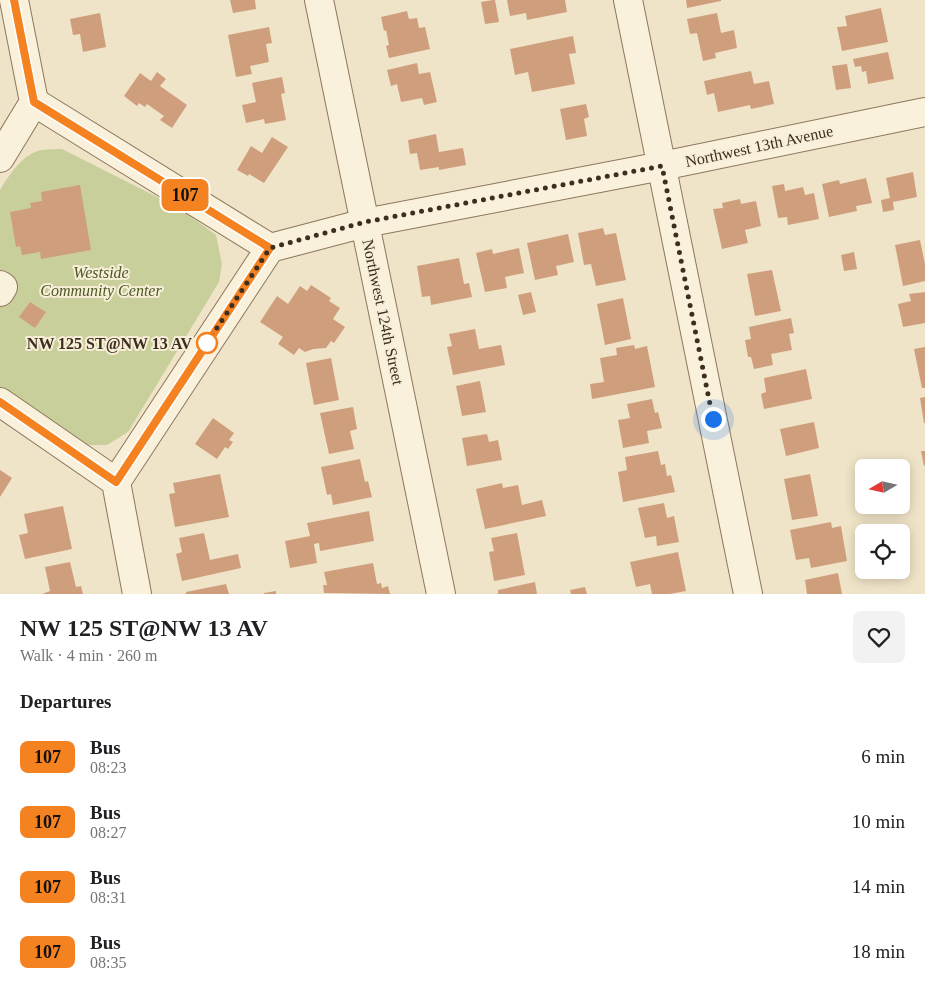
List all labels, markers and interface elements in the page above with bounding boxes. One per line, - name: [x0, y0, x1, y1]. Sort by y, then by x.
- street label: Northwest 13th Avenue: [683, 122, 835, 170]
- line badge: 107: [156, 179, 214, 211]
- text: 107: [172, 185, 199, 205]
- street label: Northwest 124th Street: [359, 238, 407, 387]
- park label: Westside Community Center: [40, 264, 162, 300]
- marker: NW 125 ST@NW 13 AV: [196, 332, 218, 354]
- place label: NW 125 ST@NW 13 AV: [27, 335, 192, 353]
- your location: [701, 407, 726, 432]
- north arrow: [855, 459, 910, 514]
- map controls: [855, 459, 910, 579]
- button: locate: [855, 524, 910, 579]
- button: heart: [853, 611, 905, 663]
- text: NW 125 ST@NW 13 AV: [20, 615, 268, 641]
- text: Walk · 4 min · 260 m: [20, 647, 157, 664]
- text: Departures: [20, 691, 111, 712]
- text: Bus: [90, 737, 121, 758]
- text: 6 min: [861, 746, 905, 767]
- text: 107: [34, 747, 61, 767]
- text: 08:23: [90, 759, 126, 776]
- text: Bus: [90, 802, 121, 823]
- text: 10 min: [852, 811, 905, 832]
- text: 107: [34, 812, 61, 832]
- text: 08:27: [90, 824, 126, 841]
- text: Bus: [90, 867, 121, 888]
- text: 14 min: [852, 876, 905, 897]
- text: 107: [34, 877, 61, 897]
- text: 08:31: [90, 889, 126, 906]
- text: Bus: [90, 932, 121, 953]
- text: 18 min: [852, 941, 905, 962]
- text: 107: [34, 942, 61, 962]
- text: 08:35: [90, 954, 126, 971]

